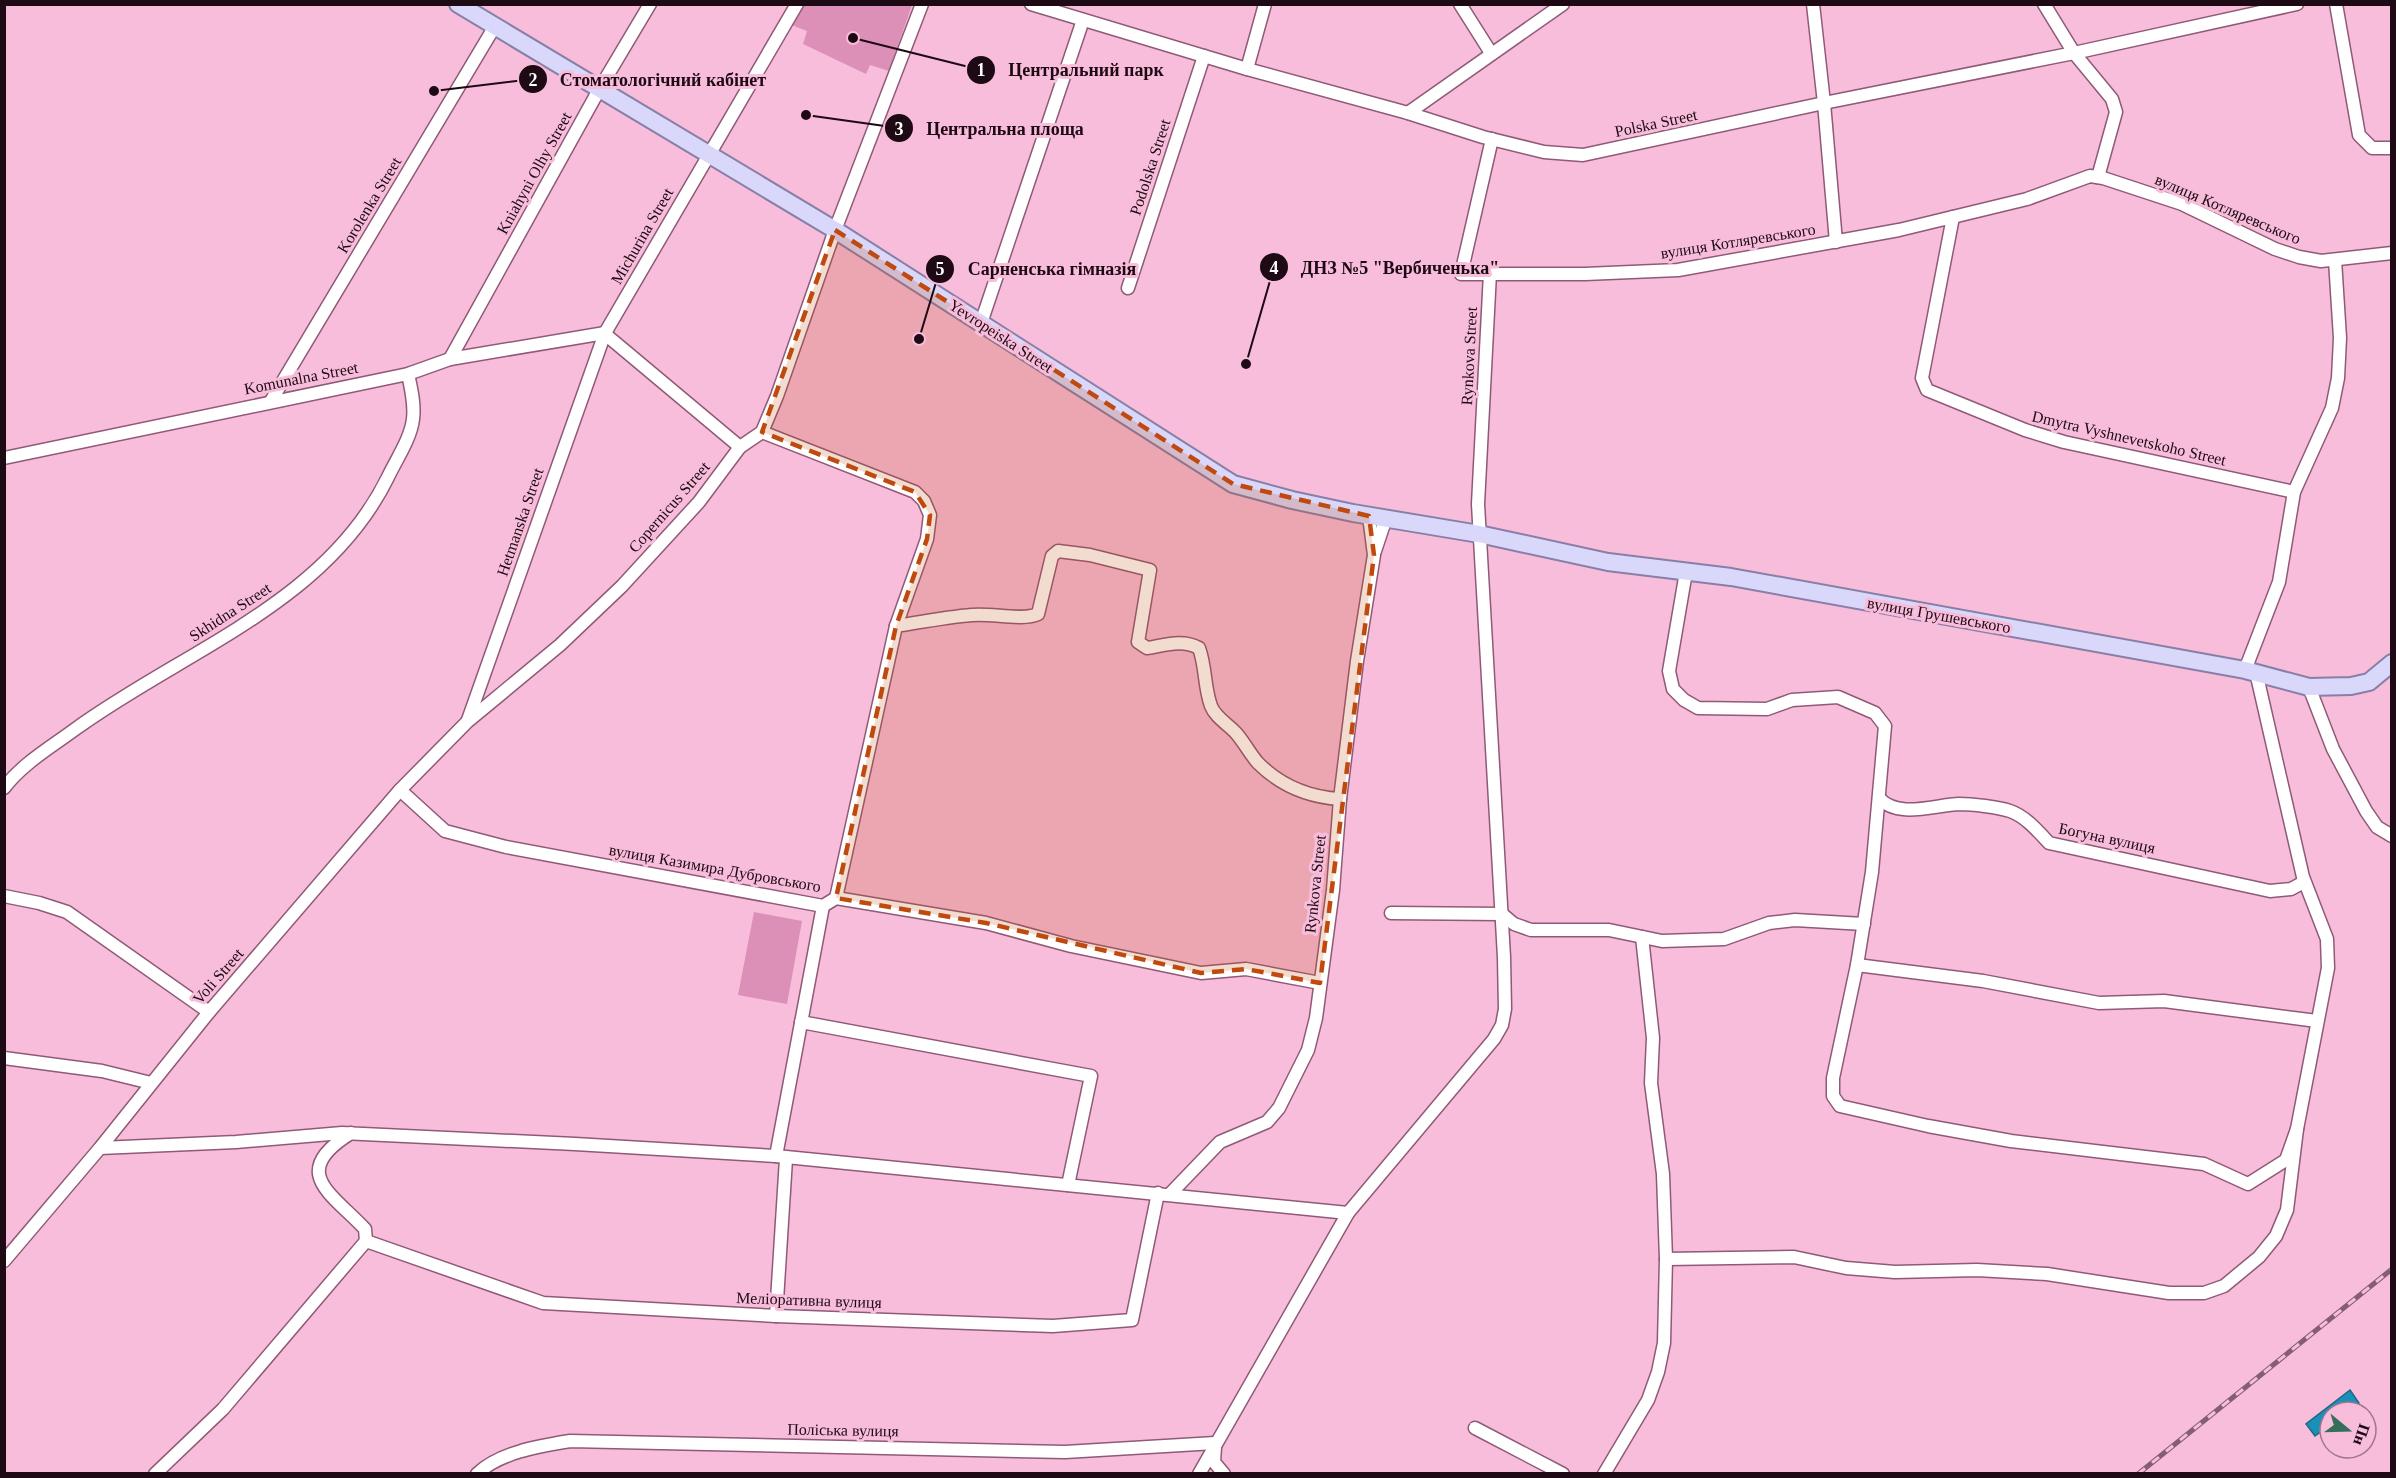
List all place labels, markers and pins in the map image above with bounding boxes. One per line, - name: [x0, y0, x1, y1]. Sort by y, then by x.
- callout: Центральний парк: [966, 52, 1176, 88]
- callout: Стоматологічний кабінет: [518, 61, 779, 97]
- callout: Центральна площа: [884, 110, 1096, 146]
- callout: ДНЗ №5 "Вербиченька": [1259, 249, 1511, 285]
- callout: Сарненська гімназія: [925, 251, 1148, 287]

